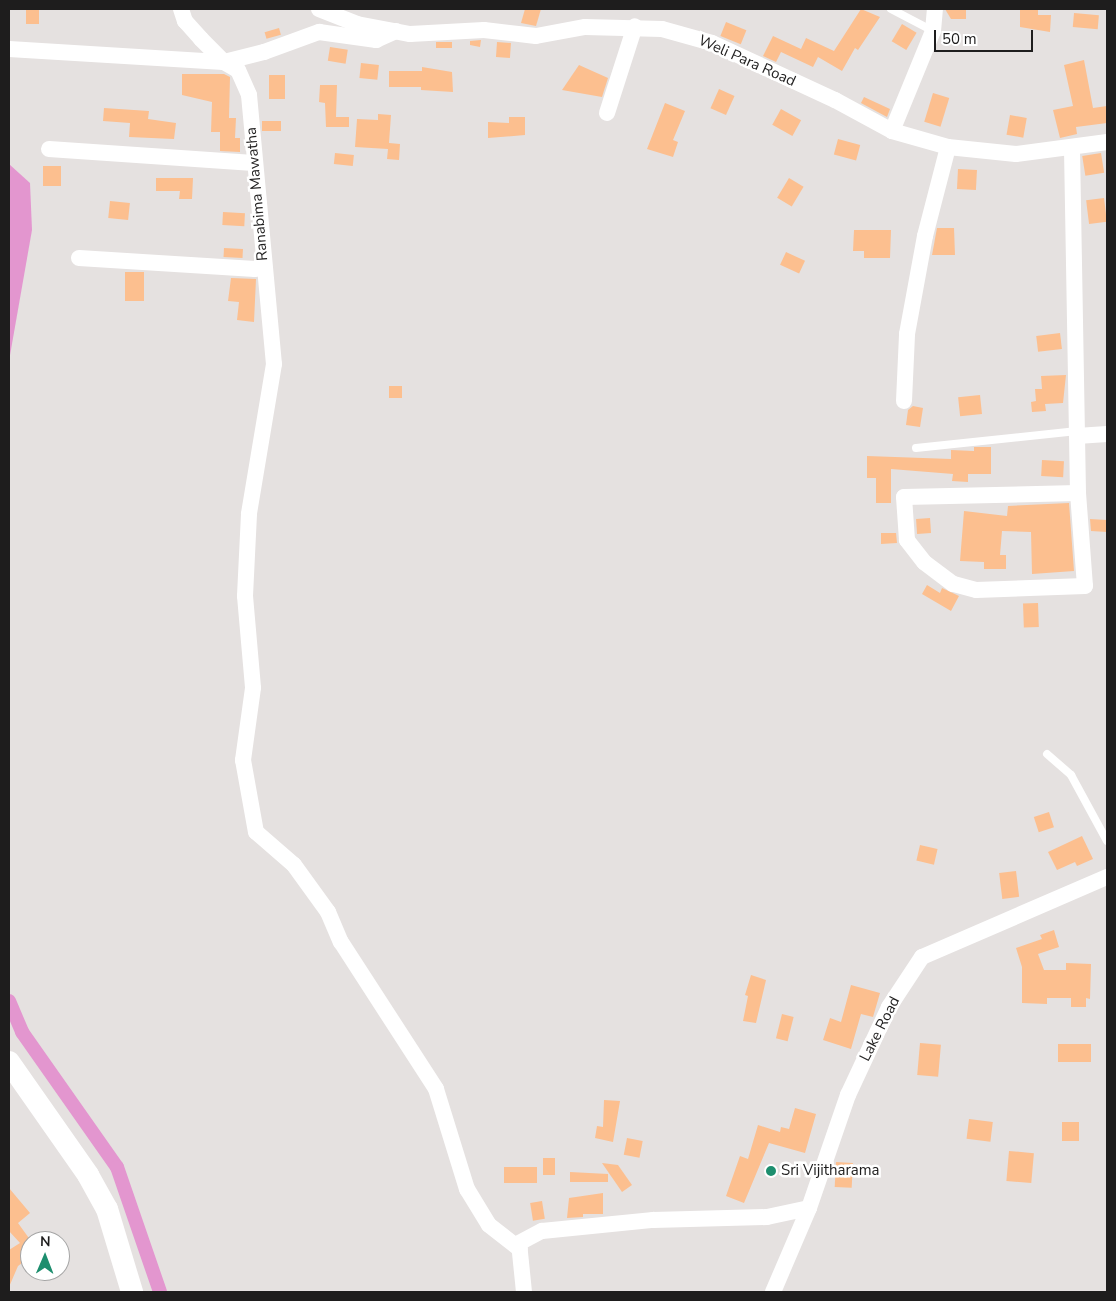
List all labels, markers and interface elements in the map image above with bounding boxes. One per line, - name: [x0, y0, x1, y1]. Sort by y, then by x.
- scale bar: [936, 20, 1035, 52]
- text: 50 m: [942, 29, 977, 49]
- street label: Weli Para Road: [696, 32, 798, 90]
- street label: Ranabima Mawatha: [242, 126, 272, 262]
- street label: Lake Road: [856, 994, 904, 1064]
- place label: Sri Vijitharama: [781, 1162, 880, 1180]
- marker: Sri Vijitharama: [765, 1165, 777, 1177]
- north arrow: [20, 1231, 70, 1281]
- text: N: [40, 1232, 51, 1251]

